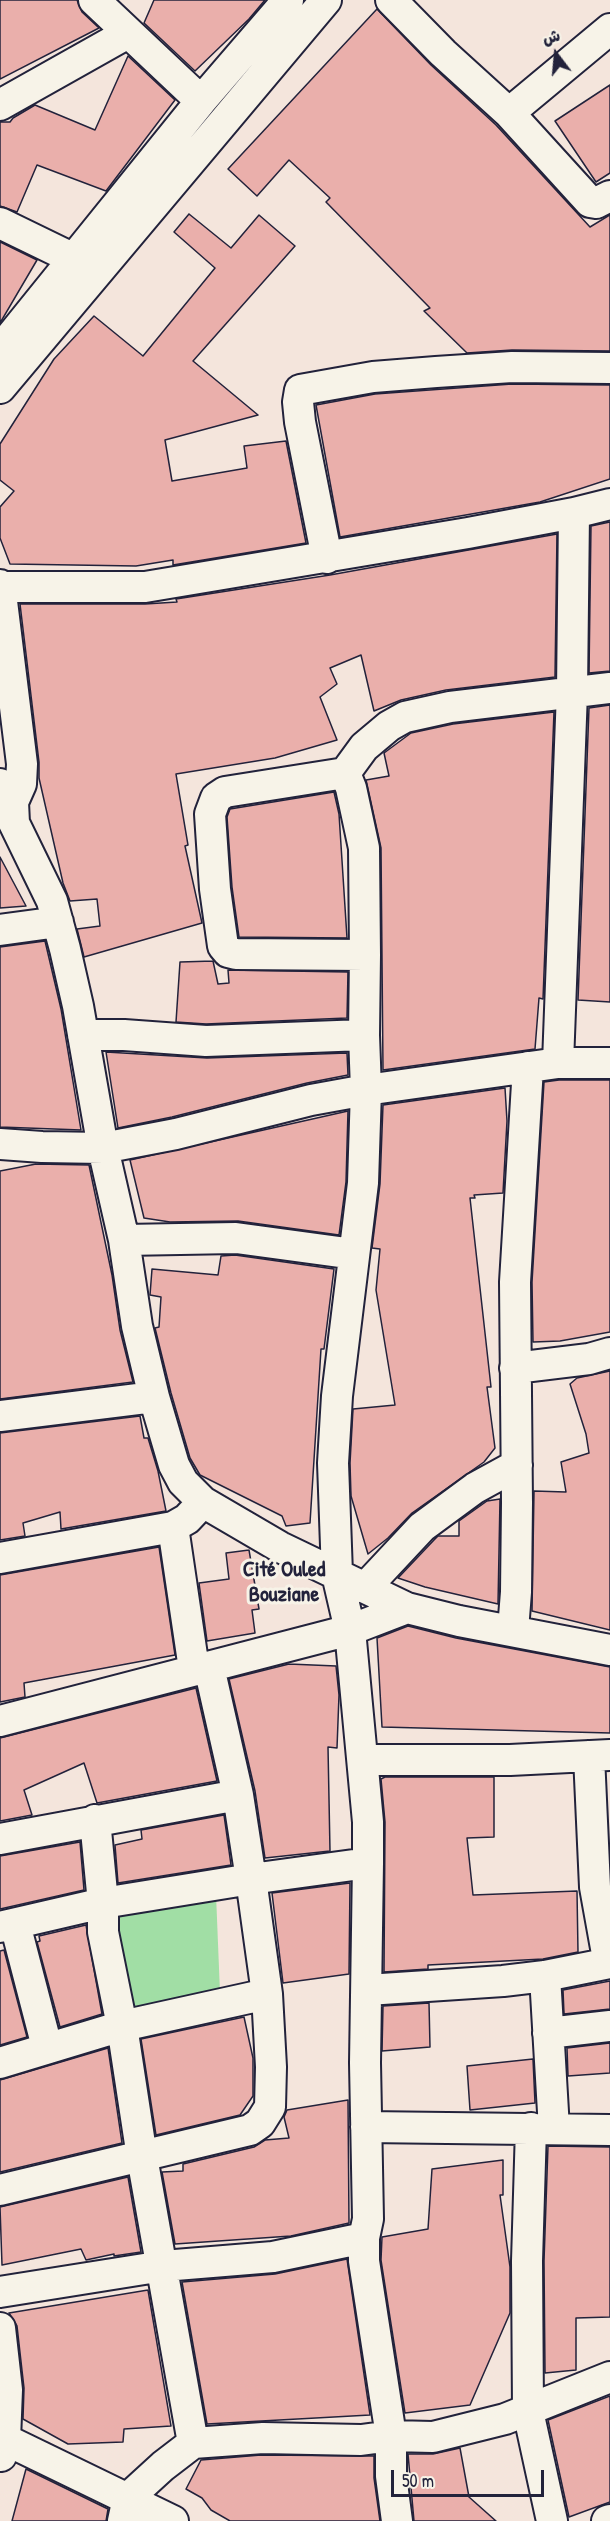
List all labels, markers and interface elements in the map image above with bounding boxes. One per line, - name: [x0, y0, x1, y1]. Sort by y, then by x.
- north arrow: [526, 24, 586, 84]
- text: ش: [540, 24, 563, 50]
- district label: Cité Ouled Bouziane: [243, 1557, 325, 1609]
- scale bar: [394, 2458, 547, 2496]
- text: 50 m: [402, 2468, 434, 2493]

